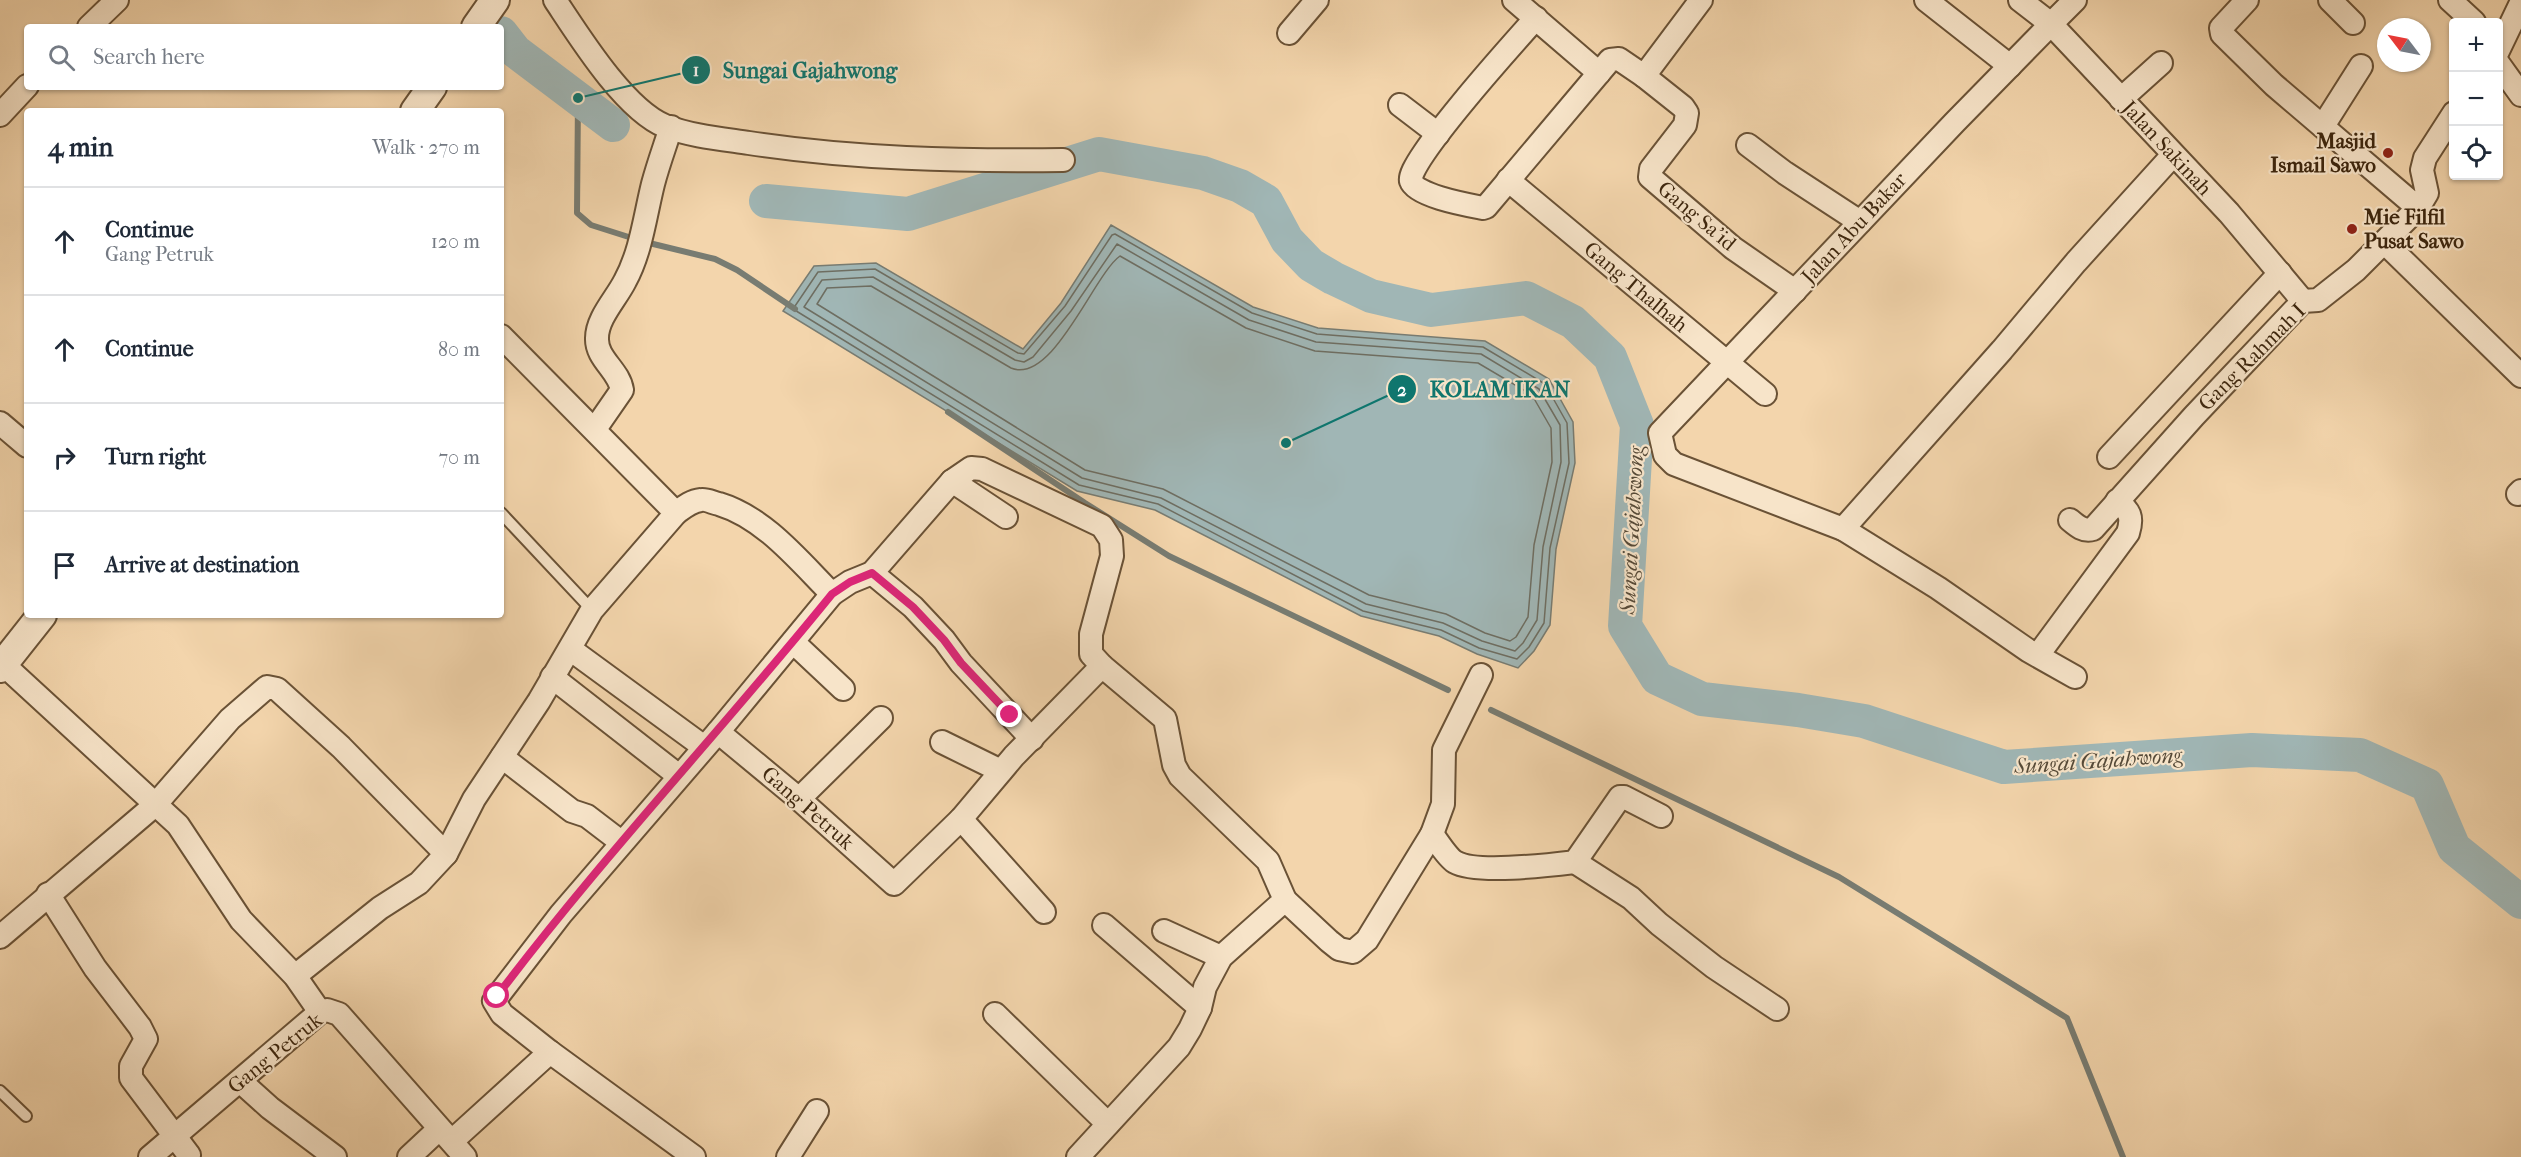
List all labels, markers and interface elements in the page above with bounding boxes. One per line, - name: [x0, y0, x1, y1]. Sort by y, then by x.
- north arrow: [2377, 18, 2431, 72]
- map controls: [2449, 18, 2503, 180]
- button: +: [2449, 18, 2503, 72]
- search box: [24, 24, 504, 90]
- icon: search: [45, 41, 78, 74]
- text: Search here: [93, 44, 205, 70]
- callout: Sungai Gajahwong: [681, 50, 909, 90]
- text: Sungai Gajahwong: [723, 58, 899, 84]
- text: 1: [693, 60, 699, 81]
- button: −: [2449, 72, 2503, 126]
- street label: Jalan Sakinah: [2116, 94, 2217, 200]
- button: locate: [2449, 126, 2503, 180]
- place label: Masjid Ismail Sawo: [2270, 129, 2377, 177]
- text: 4 min: [48, 132, 113, 163]
- text: Walk · 270 m: [372, 136, 480, 159]
- marker: Masjid Ismail Sawo: [2381, 146, 2395, 160]
- street label: Jalan Abu Bakar: [1795, 167, 1912, 290]
- street label: Gang Sa'id: [1653, 176, 1741, 256]
- place label: Mie Filfil Pusat Sawo: [2363, 205, 2464, 253]
- text: Continue: [105, 217, 194, 243]
- marker: Mie Filfil Pusat Sawo: [2345, 222, 2359, 236]
- icon: ahead: [48, 225, 81, 258]
- text: 120 m: [431, 230, 480, 253]
- street label: Gang Thalhah: [1579, 237, 1693, 337]
- text: Gang Petruk: [105, 243, 214, 266]
- street label: Gang Rahmah I: [2194, 299, 2310, 415]
- icon: ahead: [48, 333, 81, 366]
- text: Continue: [105, 336, 194, 362]
- text: 80 m: [438, 338, 480, 361]
- callout: KOLAM IKAN: [1387, 369, 1582, 409]
- text: KOLAM IKAN: [1430, 377, 1571, 403]
- text: 2: [1397, 380, 1407, 401]
- icon: right: [48, 441, 81, 474]
- text: Turn right: [105, 444, 206, 470]
- water label: Sungai Gajahwong: [1615, 445, 1649, 616]
- text: 70 m: [438, 446, 480, 469]
- icon: arrive: [48, 549, 81, 582]
- text: Arrive at destination: [105, 552, 299, 578]
- route end: [996, 701, 1022, 727]
- water label: Sungai Gajahwong: [2012, 742, 2183, 780]
- street label: Gang Petruk: [757, 761, 859, 855]
- route start: [483, 982, 509, 1008]
- street label: Gang Petruk: [223, 1008, 327, 1098]

